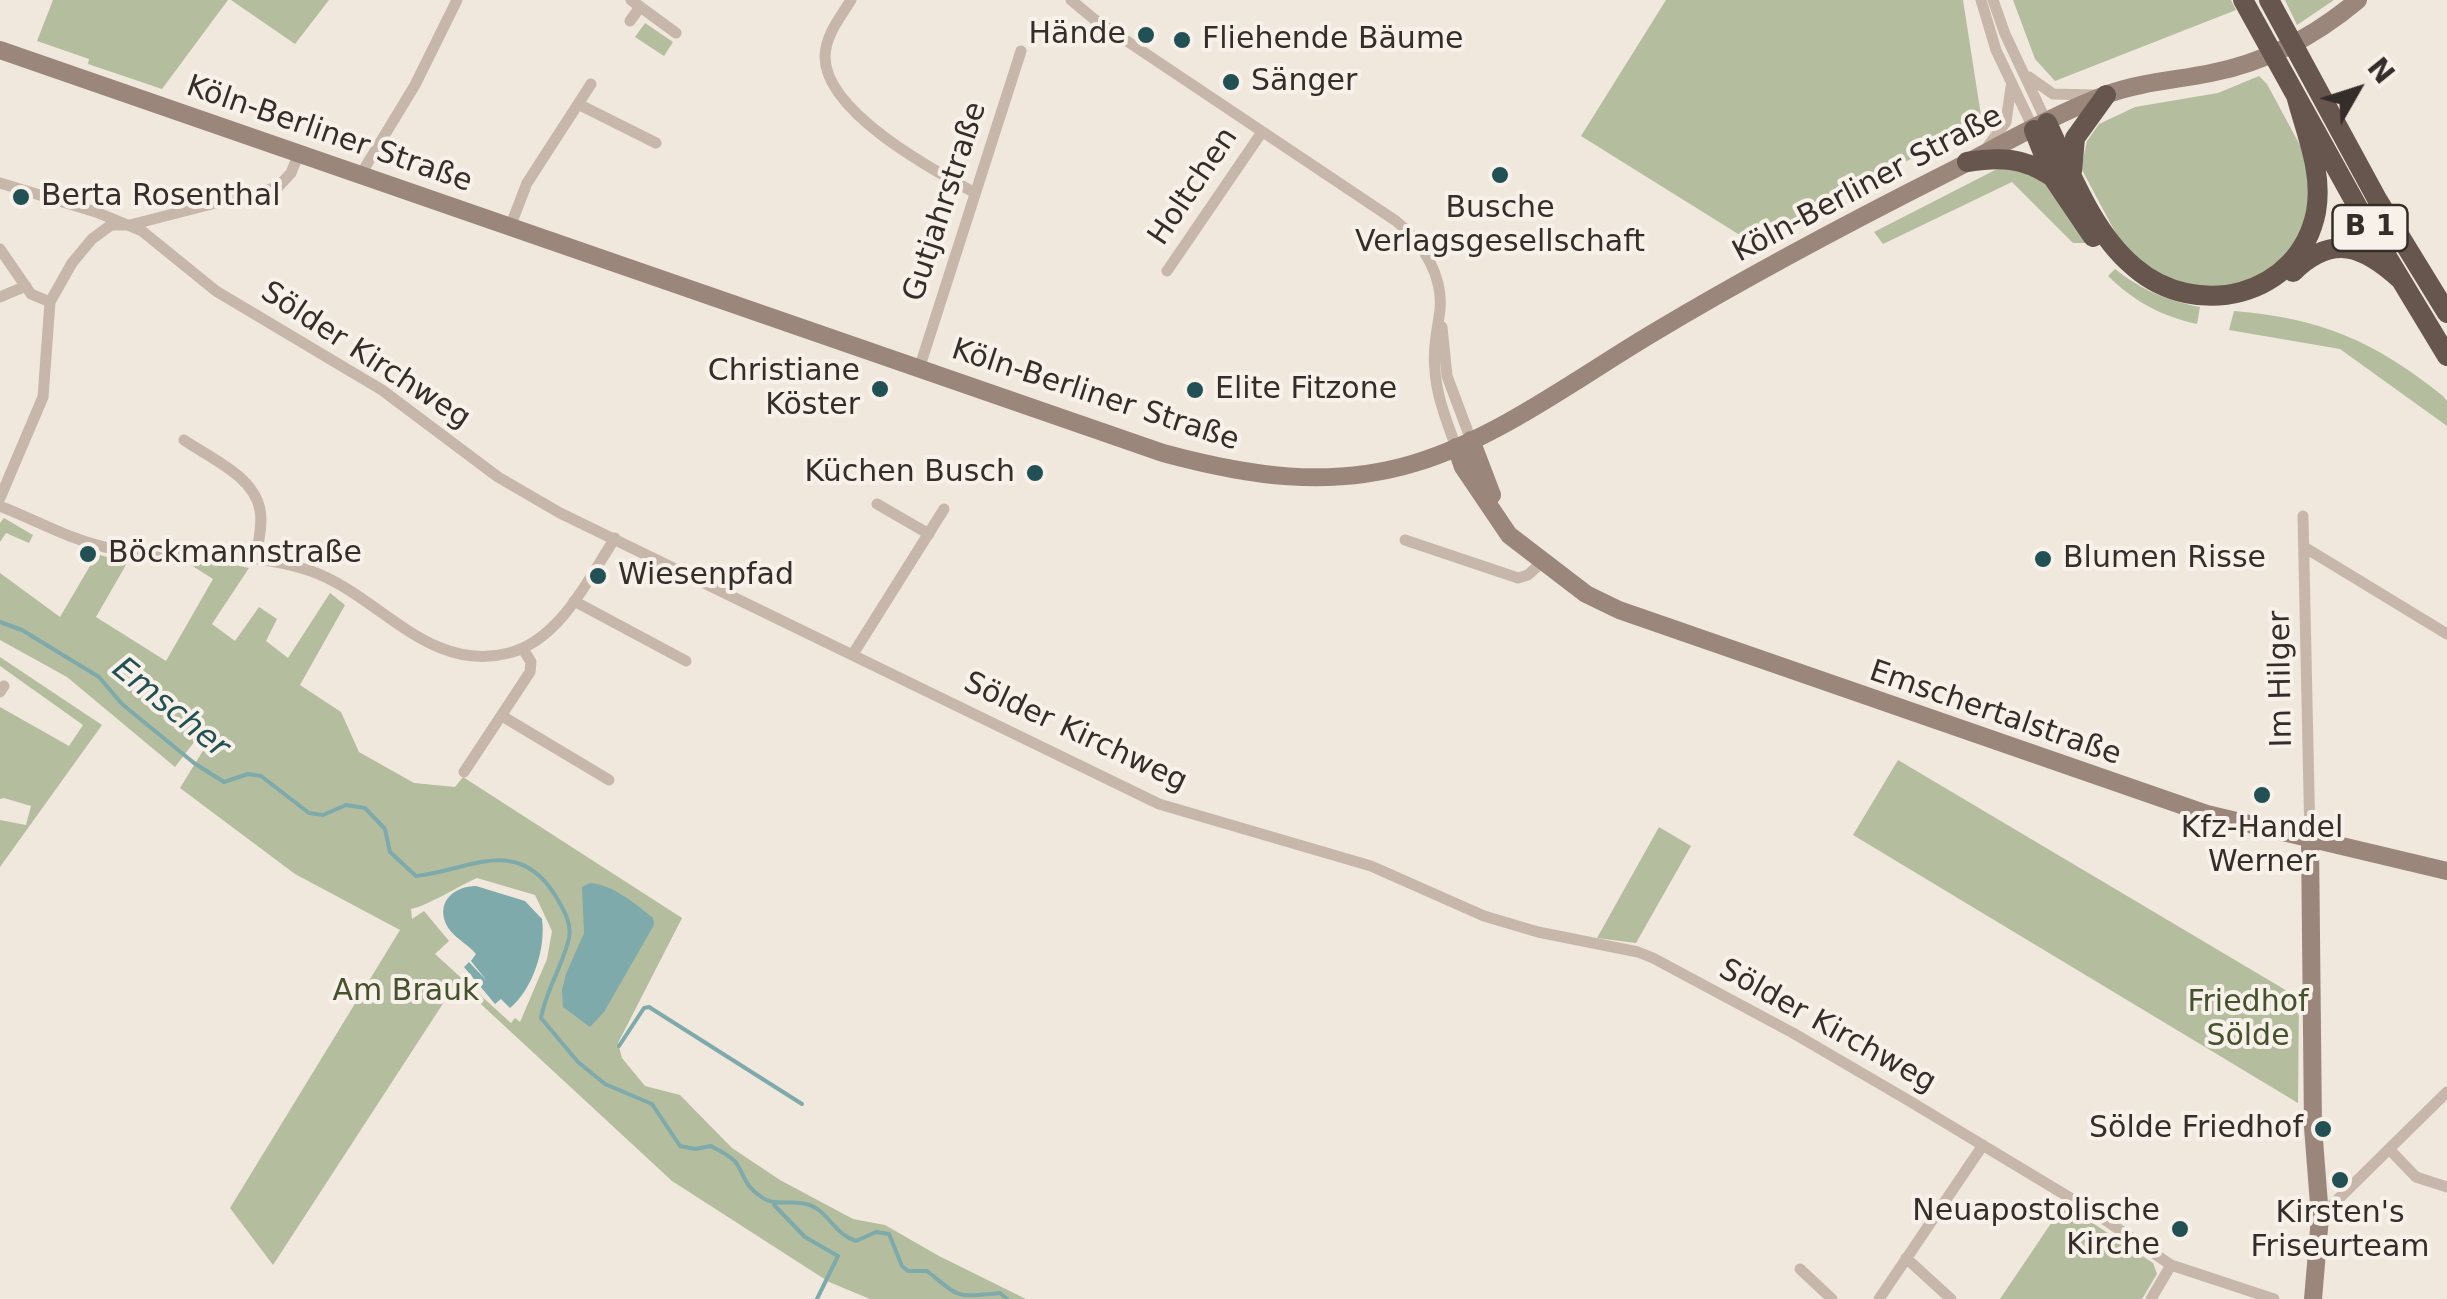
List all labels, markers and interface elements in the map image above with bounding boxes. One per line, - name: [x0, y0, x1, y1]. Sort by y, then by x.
- place label: Hände: [1029, 17, 1126, 53]
- place label: Fliehende Bäume: [1202, 22, 1464, 58]
- marker: Hände: [1135, 24, 1157, 46]
- marker: Fliehende Bäume: [1171, 29, 1193, 51]
- north arrow: [2307, 40, 2407, 140]
- text: N: [2361, 51, 2401, 90]
- place label: Sänger: [1251, 64, 1357, 100]
- street label: Köln-Berliner Straße: [181, 69, 477, 201]
- marker: Sänger: [1220, 71, 1242, 93]
- street label: Gutjahrstraße: [897, 98, 995, 306]
- street label: Köln-Berliner Straße: [1727, 99, 2009, 271]
- street label: Holtchen: [1142, 121, 1246, 253]
- marker: Busche Verlagsgesellschaft: [1489, 164, 1511, 186]
- place label: Berta Rosenthal: [41, 179, 281, 215]
- marker: Berta Rosenthal: [10, 186, 32, 208]
- place label: Busche Verlagsgesellschaft: [1355, 191, 1645, 262]
- road number: B 1: [2332, 205, 2408, 251]
- street label: Sölder Kirchweg: [254, 275, 476, 437]
- street label: Köln-Berliner Straße: [947, 333, 1243, 459]
- place label: Christiane Köster: [708, 354, 860, 424]
- place label: Elite Fitzone: [1215, 372, 1397, 408]
- marker: Christiane Köster: [869, 378, 891, 400]
- marker: Elite Fitzone: [1184, 379, 1206, 401]
- place label: Küchen Busch: [805, 455, 1015, 491]
- marker: Küchen Busch: [1024, 462, 1046, 484]
- place label: Böckmannstraße: [108, 536, 362, 572]
- place label: Blumen Risse: [2063, 541, 2266, 577]
- marker: Böckmannstraße: [77, 543, 99, 565]
- marker: Blumen Risse: [2032, 548, 2054, 570]
- place label: Wiesenpfad: [618, 558, 794, 594]
- marker: Wiesenpfad: [587, 565, 609, 587]
- street label: Im Hilger: [2263, 610, 2301, 748]
- water label: Emscher: [104, 650, 236, 768]
- street label: Emschertalstraße: [1864, 654, 2126, 774]
- street label: Sölder Kirchweg: [958, 665, 1192, 801]
- marker: Kfz-Handel Werner: [2251, 784, 2273, 806]
- place label: Kfz-Handel Werner: [2181, 811, 2343, 882]
- street label: Sölder Kirchweg: [1712, 953, 1942, 1101]
- park label: Am Brauk: [333, 974, 479, 1010]
- park label: Friedhof Sölde: [2187, 985, 2309, 1056]
- place label: Sölde Friedhof: [2089, 1111, 2303, 1147]
- marker: Sölde Friedhof: [2312, 1118, 2334, 1140]
- marker: Kirsten's Friseurteam: [2329, 1169, 2351, 1191]
- place label: Neuapostolische Kirche: [1912, 1194, 2160, 1264]
- place label: Kirsten's Friseurteam: [2250, 1196, 2430, 1266]
- marker: Neuapostolische Kirche: [2169, 1218, 2191, 1240]

